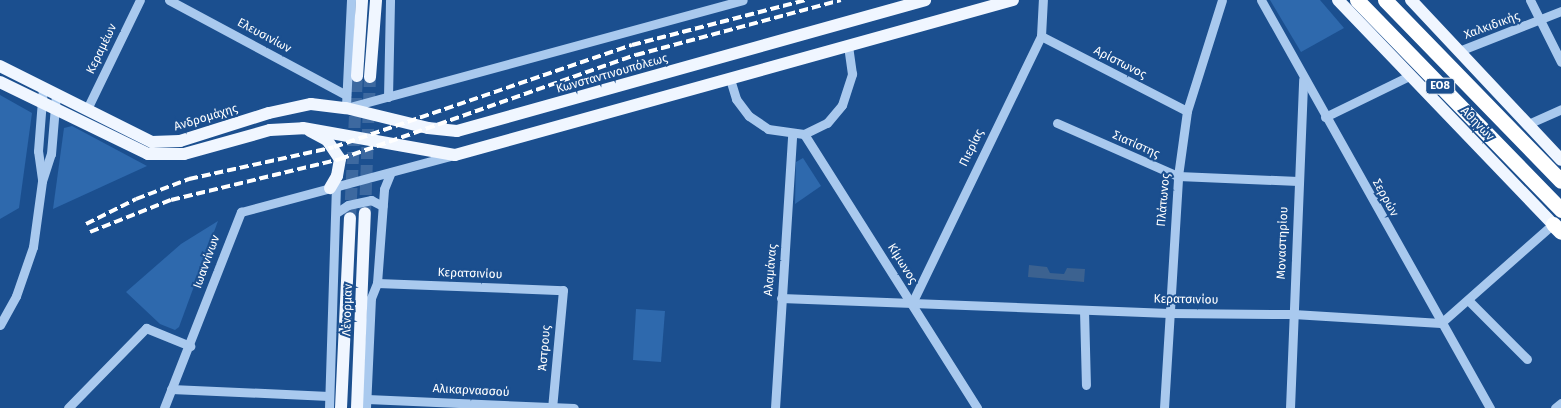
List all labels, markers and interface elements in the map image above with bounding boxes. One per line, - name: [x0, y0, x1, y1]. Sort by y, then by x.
- street label: Χαλκιδικής: [1462, 9, 1522, 43]
- street label: Ελευσινίων: [235, 16, 293, 56]
- street label: Κεραμέων: [84, 22, 120, 76]
- street label: Αρίστωνος: [1091, 44, 1149, 82]
- street label: Κωνσταντινουπόλεως: [555, 51, 669, 97]
- road number: ΕΟ8: [1425, 78, 1455, 94]
- street label: Ανδρομάχης: [172, 101, 240, 135]
- street label: Αθηνών: [1457, 104, 1497, 144]
- street label: Πιερίας: [957, 127, 987, 169]
- street label: Σιατίστης: [1110, 128, 1162, 162]
- street label: Πλάτωνος: [1154, 173, 1174, 227]
- street label: Σερρών: [1369, 177, 1401, 219]
- street label: Μοναστηρίου: [1275, 206, 1291, 280]
- street label: Ιωαννίνων: [191, 233, 223, 291]
- street label: Κίμωνος: [884, 241, 920, 287]
- street label: Αλαμάνας: [762, 243, 780, 297]
- street label: Κερατσινίου: [437, 266, 503, 282]
- street label: Λένορμαν: [340, 284, 356, 336]
- street label: Κερατσινίου: [1153, 292, 1219, 308]
- street label: Άστρους: [536, 324, 554, 372]
- street label: Αλικαρνασσού: [432, 382, 510, 400]

